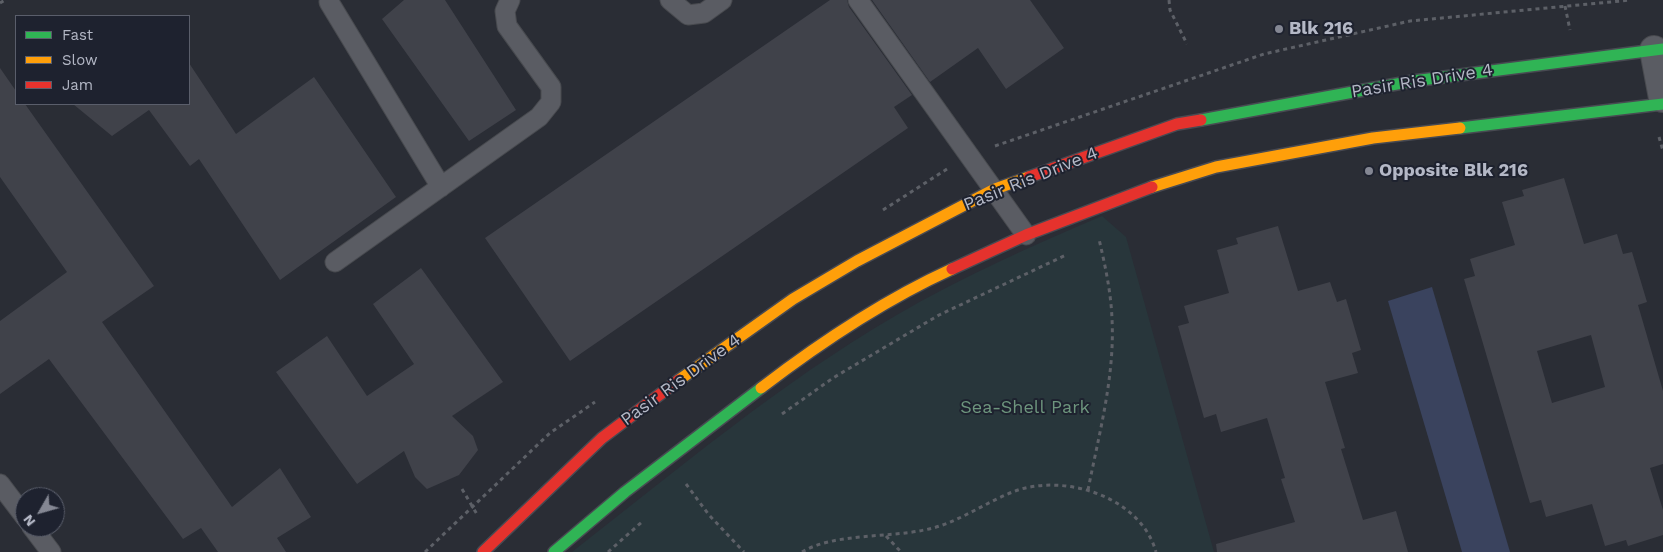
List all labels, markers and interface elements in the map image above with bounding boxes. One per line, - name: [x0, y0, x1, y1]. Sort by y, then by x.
- legend: [15, 15, 190, 105]
- place label: Blk 216: [1289, 18, 1353, 40]
- marker: Blk 216: [1273, 23, 1285, 35]
- text: Fast: [62, 26, 93, 44]
- text: Slow: [62, 51, 98, 69]
- street label: Pasir Ris Drive 4: [1350, 59, 1494, 103]
- text: Jam: [62, 76, 93, 94]
- street label: Pasir Ris Drive 4: [961, 142, 1101, 216]
- place label: Opposite Blk 216: [1379, 160, 1528, 182]
- marker: Opposite Blk 216: [1363, 165, 1375, 177]
- street label: Pasir Ris Drive 4: [617, 329, 745, 431]
- park label: Sea-Shell Park: [960, 397, 1090, 419]
- north arrow: [15, 487, 65, 537]
- text: N: [19, 512, 38, 530]

